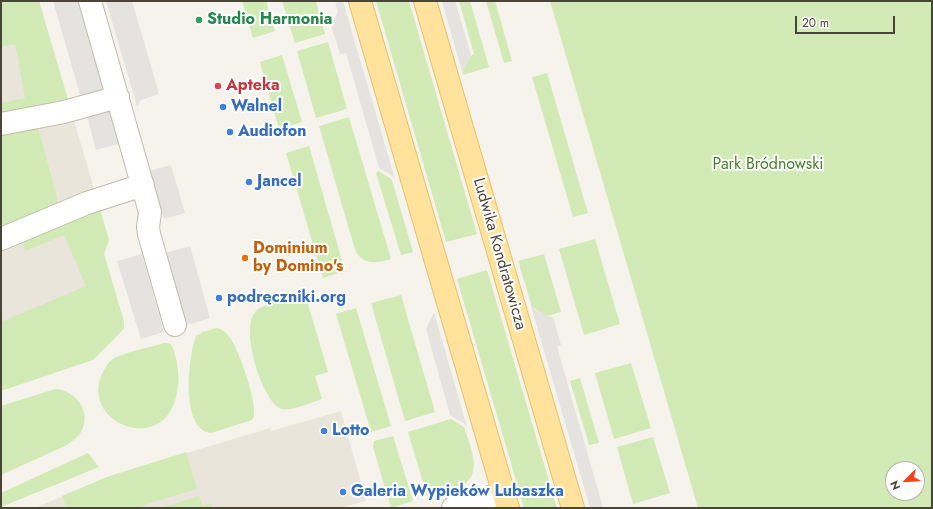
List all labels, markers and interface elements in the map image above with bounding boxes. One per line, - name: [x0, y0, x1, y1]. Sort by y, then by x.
- scale bar: [797, 8, 897, 34]
- place label: Studio Harmonia: [207, 10, 332, 30]
- text: 20 m: [802, 14, 829, 32]
- marker: Studio Harmonia: [194, 15, 204, 25]
- place label: Apteka: [226, 76, 280, 96]
- marker: Apteka: [213, 81, 223, 91]
- place label: Walnel: [231, 97, 282, 117]
- marker: Walnel: [218, 102, 228, 112]
- place label: Audiofon: [238, 122, 307, 142]
- marker: Audiofon: [225, 127, 235, 137]
- park label: Park Bródnowski: [713, 155, 823, 175]
- place label: Jancel: [257, 172, 301, 192]
- street label: Ludwika Kondratowicza: [468, 176, 530, 332]
- marker: Jancel: [244, 177, 254, 187]
- place label: Dominium by Domino's: [253, 239, 343, 277]
- marker: Dominium by Domino's: [240, 253, 250, 263]
- place label: podręczniki.org: [227, 288, 346, 308]
- marker: podręczniki.org: [214, 293, 224, 303]
- place label: Lotto: [332, 421, 370, 441]
- marker: Lotto: [319, 426, 329, 436]
- north arrow: [885, 461, 925, 501]
- text: N: [886, 478, 904, 493]
- place label: Galeria Wypieków Lubaszka: [351, 482, 564, 502]
- marker: Galeria Wypieków Lubaszka: [338, 487, 348, 497]

